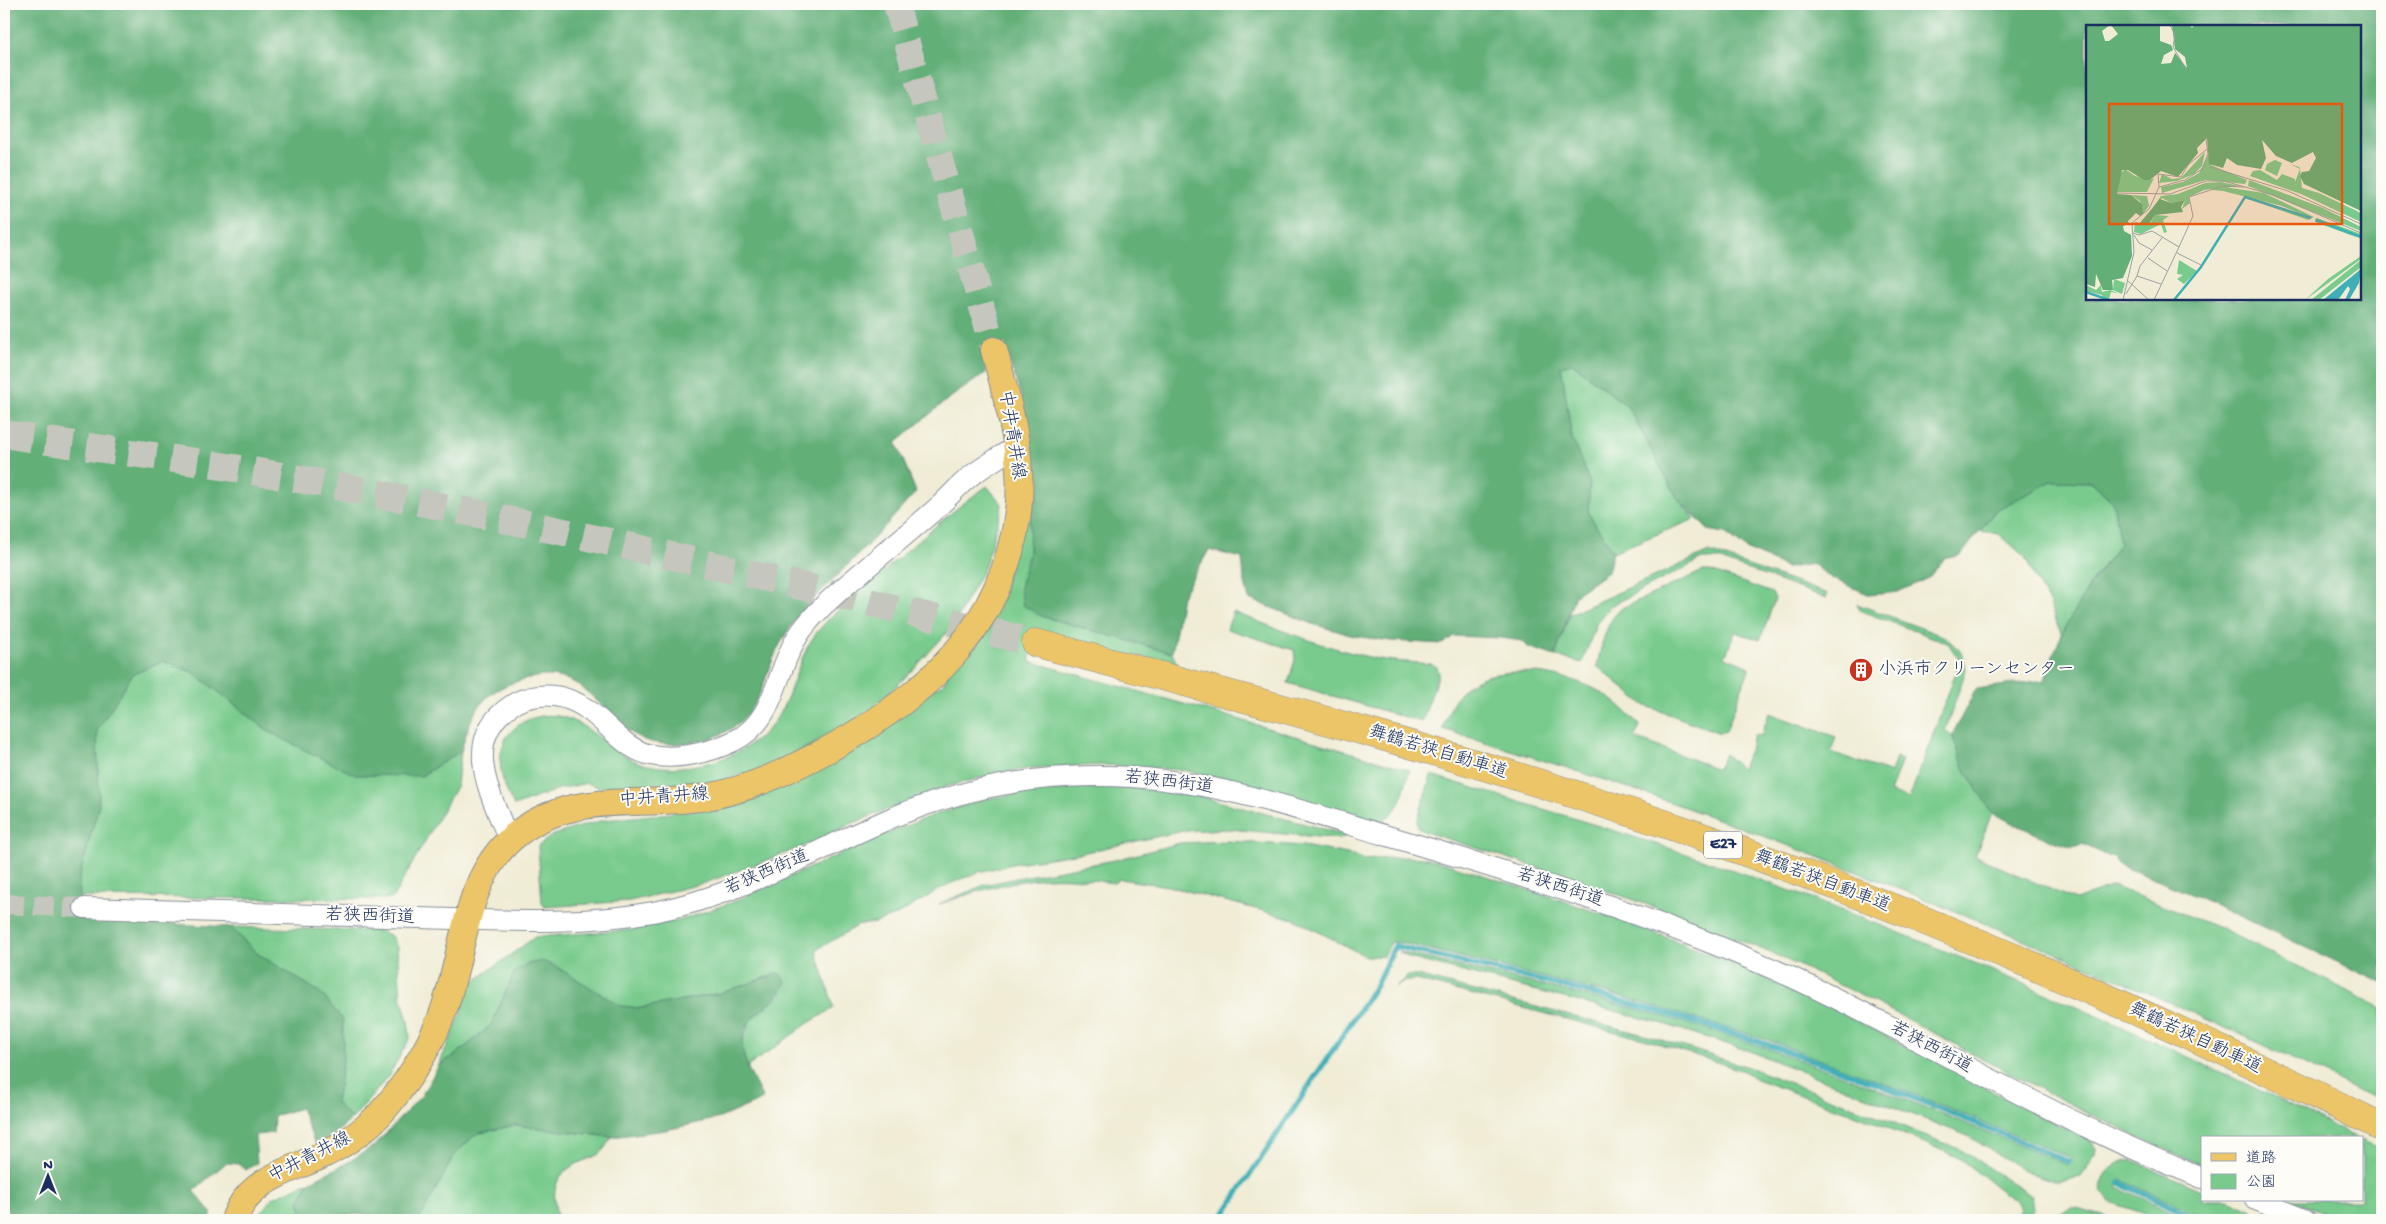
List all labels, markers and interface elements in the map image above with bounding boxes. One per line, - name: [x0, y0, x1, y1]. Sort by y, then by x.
- inset map: [2086, 25, 2361, 300]
- street label: 中井青井線: [994, 389, 1029, 481]
- building icon: 小浜市クリーンセンター: [1848, 657, 1874, 683]
- place label: 小浜市クリーンセンター: [1878, 659, 2075, 681]
- street label: 舞鶴若狭自動車道: [1366, 721, 1510, 784]
- street label: 若狭西街道: [1123, 766, 1215, 799]
- street label: 中井青井線: [618, 783, 710, 812]
- road number: E27: [1704, 832, 1742, 858]
- street label: 若狭西街道: [721, 845, 813, 900]
- street label: 舞鶴若狭自動車道: [1751, 845, 1893, 918]
- street label: 若狭西街道: [1514, 863, 1606, 912]
- street label: 若狭西街道: [325, 904, 415, 929]
- street label: 舞鶴若狭自動車道: [2125, 998, 2265, 1079]
- street label: 若狭西街道: [1886, 1017, 1976, 1078]
- street label: 中井青井線: [265, 1127, 355, 1188]
- legend: [2201, 1136, 2364, 1202]
- text: 道路: [2246, 1150, 2276, 1168]
- north arrow: [22, 1152, 72, 1202]
- text: N: [43, 1157, 53, 1174]
- text: 公園: [2246, 1174, 2276, 1192]

